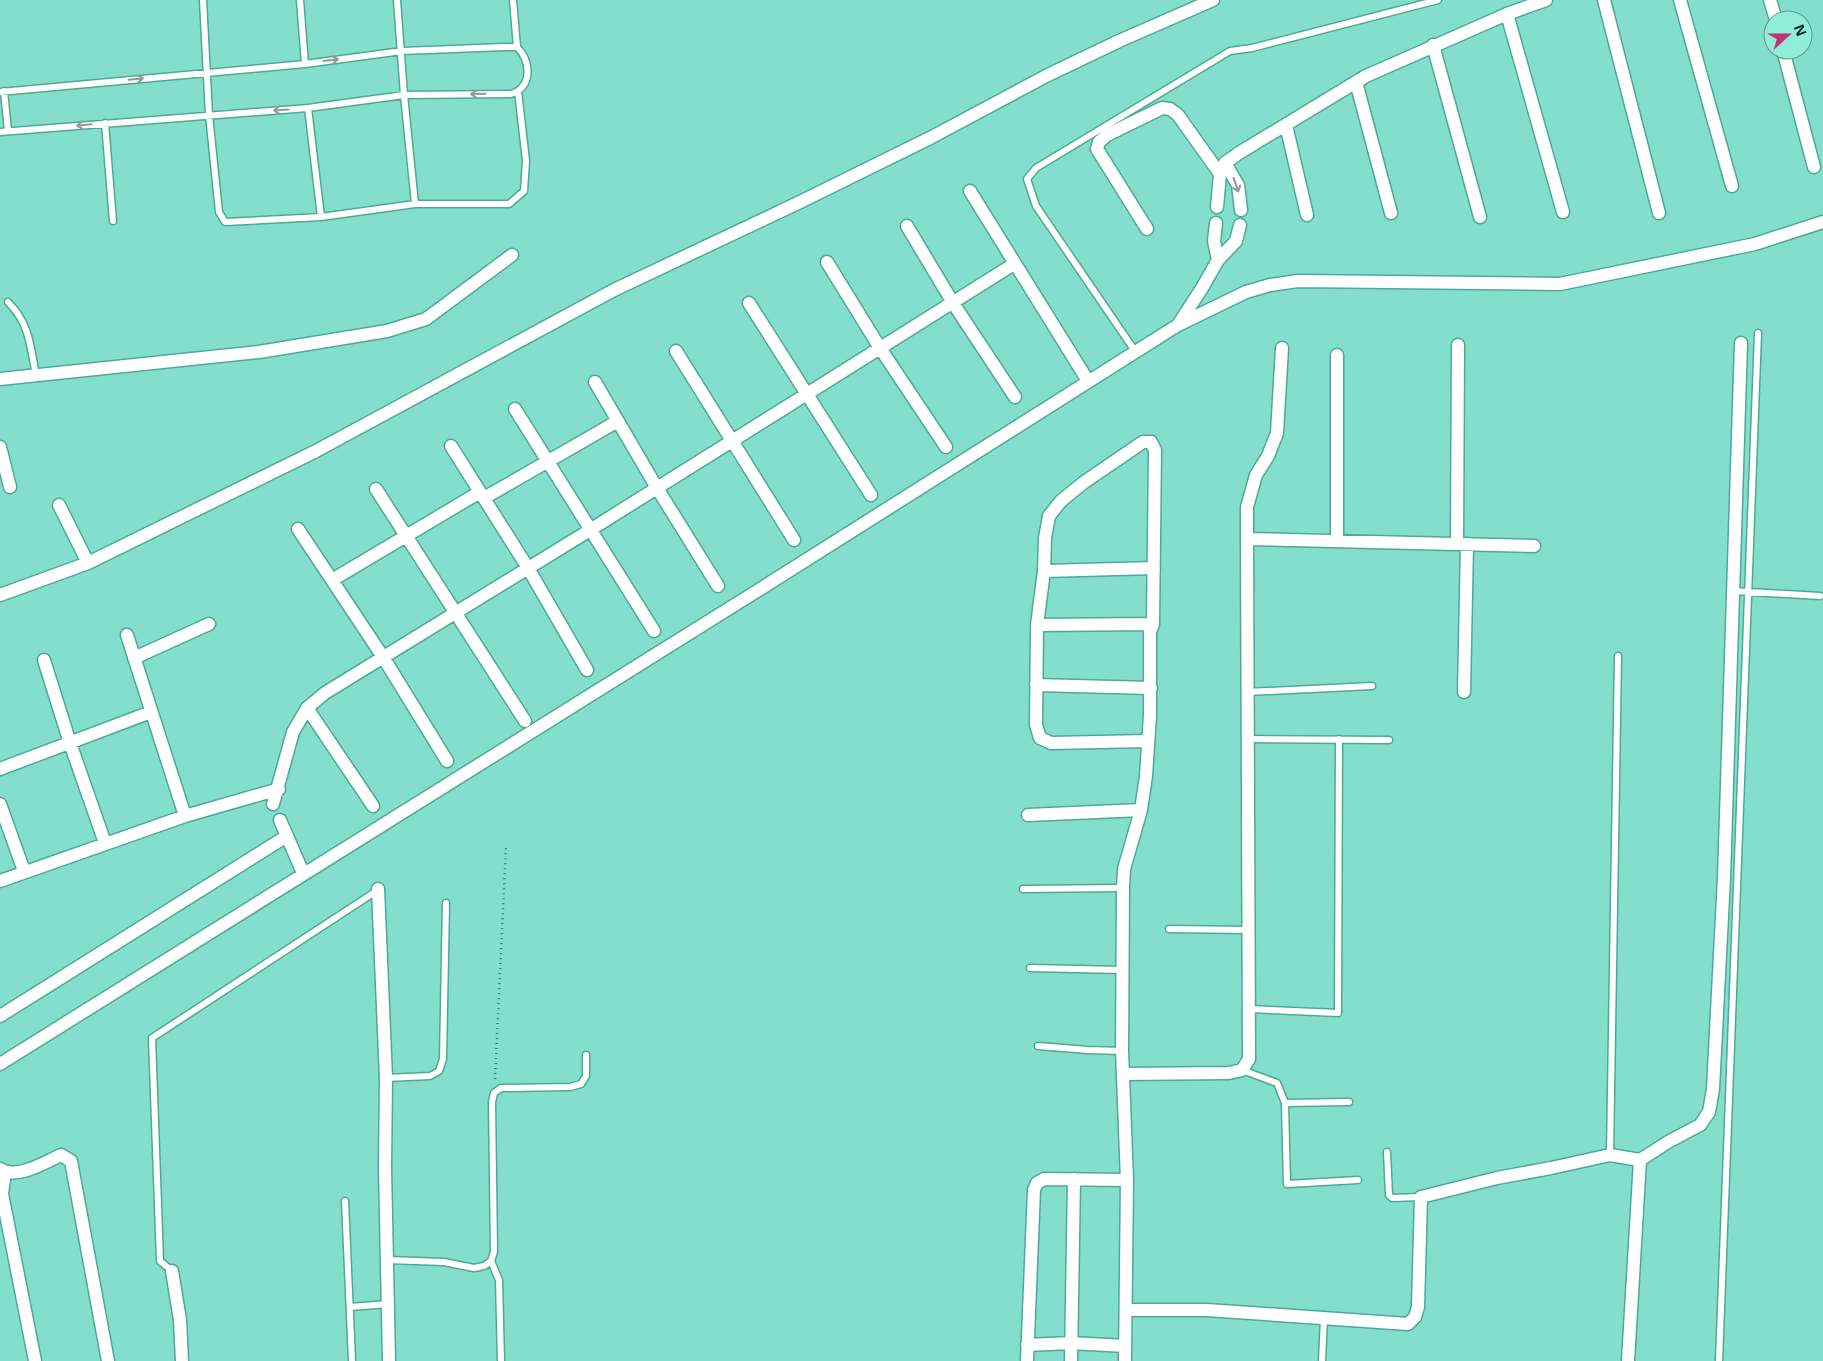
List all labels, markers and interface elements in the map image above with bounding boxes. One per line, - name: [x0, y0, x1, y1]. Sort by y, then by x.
- north arrow: [1763, 10, 1813, 60]
- text: N: [1790, 21, 1812, 39]
- one-way arrow: [323, 55, 339, 65]
- one-way arrow: [127, 74, 143, 84]
- one-way arrow: [470, 89, 486, 99]
- one-way arrow: [273, 105, 289, 115]
- one-way arrow: [77, 120, 93, 130]
- one-way arrow: [1232, 177, 1242, 193]

